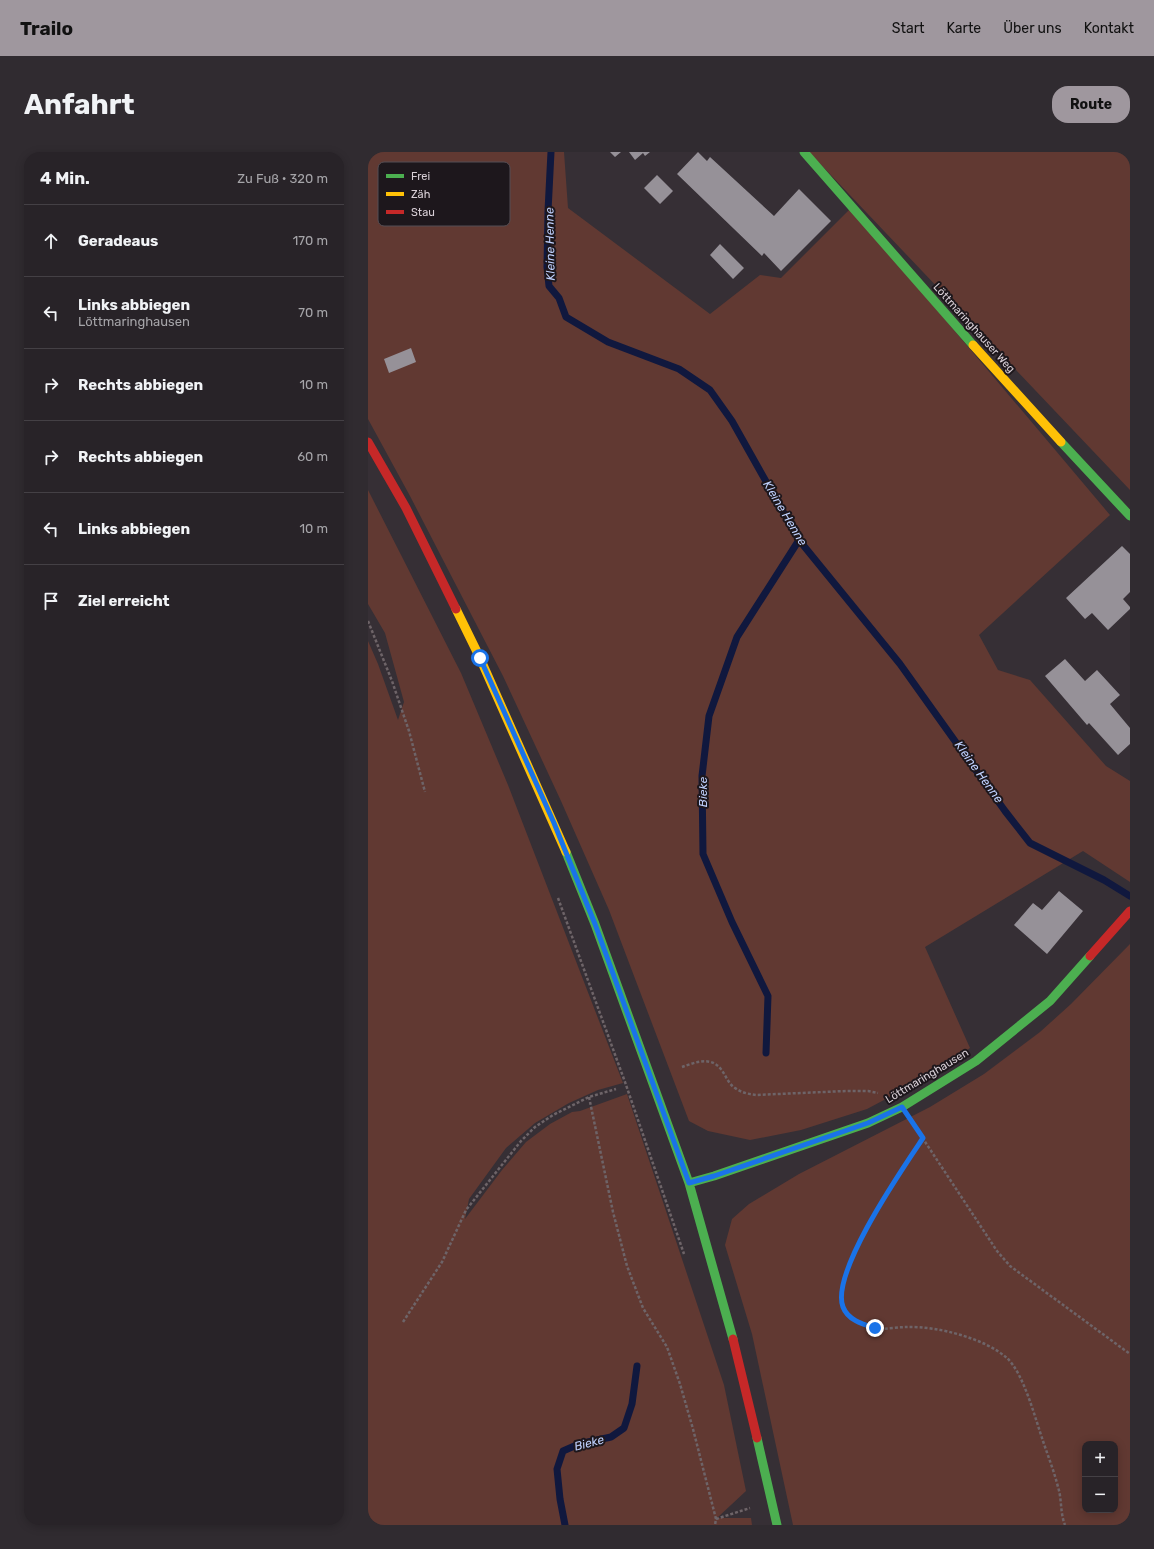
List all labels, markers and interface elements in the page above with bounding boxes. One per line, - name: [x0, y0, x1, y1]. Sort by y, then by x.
- text: Trailo: [20, 17, 73, 40]
- text: Start: [892, 20, 925, 37]
- text: Karte: [947, 20, 981, 37]
- text: Über uns: [1003, 20, 1062, 37]
- text: Kontakt: [1084, 20, 1134, 37]
- button: Route: [1052, 86, 1130, 123]
- text: Anfahrt: [24, 88, 135, 121]
- legend: [378, 162, 510, 226]
- text: 4 Min.: [40, 168, 90, 188]
- text: Frei: [411, 170, 430, 183]
- text: Zu Fuß · 320 m: [237, 171, 328, 186]
- text: Zäh: [411, 188, 430, 201]
- text: Stau: [411, 206, 435, 219]
- water label: Kleine Henne: [542, 207, 558, 281]
- icon: ahead: [40, 230, 62, 252]
- text: Geradeaus: [78, 232, 158, 250]
- text: 170 m: [293, 233, 328, 248]
- street label: Löttmaringhauser Weg: [930, 281, 1018, 375]
- text: Links abbiegen: [78, 296, 190, 314]
- icon: left: [40, 302, 62, 324]
- text: 70 m: [298, 305, 328, 320]
- text: Löttmaringhausen: [78, 314, 190, 329]
- icon: right: [40, 374, 62, 396]
- text: Rechts abbiegen: [78, 376, 203, 394]
- text: 10 m: [299, 377, 328, 392]
- icon: right: [40, 446, 62, 468]
- text: Rechts abbiegen: [78, 448, 203, 466]
- text: 60 m: [297, 449, 328, 464]
- water label: Kleine Henne: [760, 478, 810, 548]
- icon: left: [40, 518, 62, 540]
- text: Links abbiegen: [78, 520, 190, 538]
- text: 10 m: [299, 521, 328, 536]
- icon: arrive: [40, 590, 62, 612]
- text: Ziel erreicht: [78, 592, 170, 610]
- route start: [471, 649, 489, 667]
- water label: Kleine Henne: [952, 738, 1006, 806]
- water label: Bieke: [696, 777, 710, 807]
- street label: Löttmaringhausen: [883, 1046, 971, 1106]
- route end: [866, 1319, 884, 1337]
- water label: Bieke: [573, 1432, 606, 1454]
- map controls: [1082, 1441, 1118, 1513]
- button: +: [1082, 1441, 1118, 1477]
- button: −: [1082, 1477, 1118, 1513]

